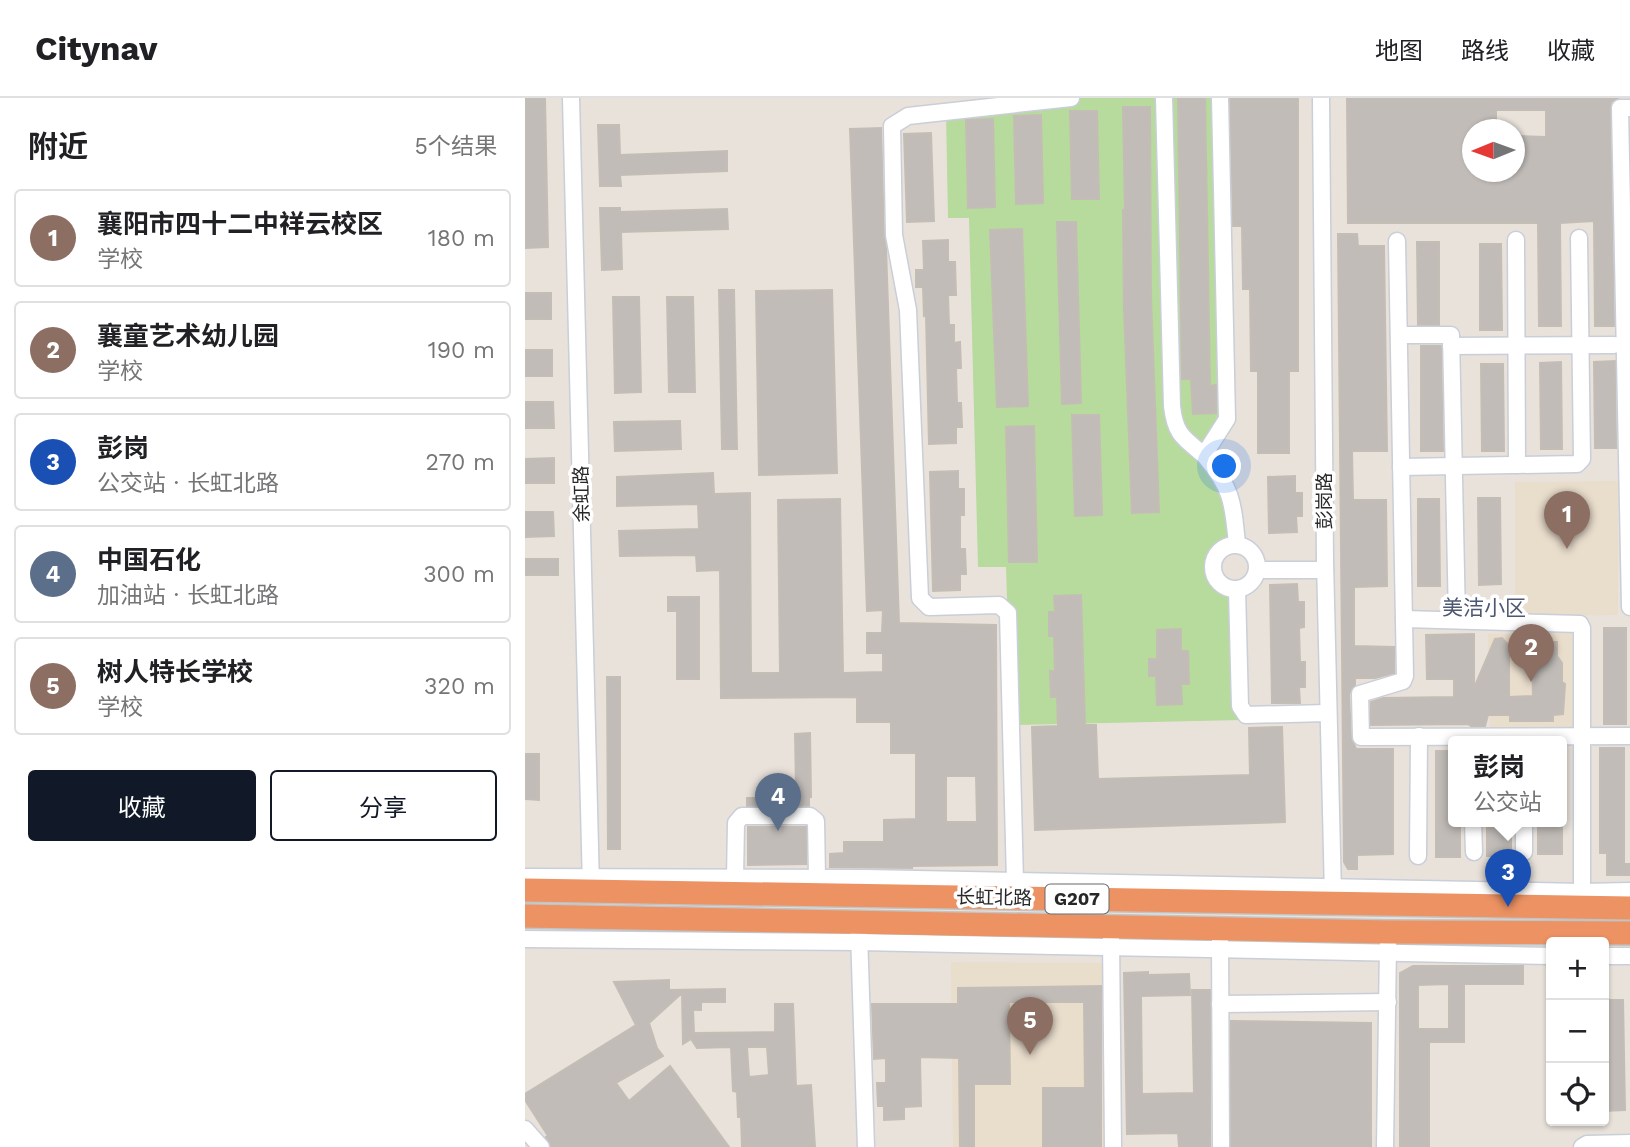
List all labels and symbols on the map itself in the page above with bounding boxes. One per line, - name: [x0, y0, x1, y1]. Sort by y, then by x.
- north arrow: [1462, 119, 1525, 182]
- your location: [1207, 449, 1241, 483]
- street label: 余虹路: [570, 465, 593, 523]
- street label: 彭岗路: [1313, 472, 1336, 530]
- pin: 1: [1544, 491, 1590, 549]
- district label: 美洁小区: [1442, 595, 1526, 620]
- pin: 2: [1508, 624, 1554, 682]
- pin: 4: [755, 773, 801, 831]
- pin: 3: [1485, 849, 1531, 907]
- road number: G207: [1045, 884, 1109, 914]
- street label: 长虹北路: [956, 885, 1032, 910]
- pin: 5: [1007, 997, 1053, 1055]

